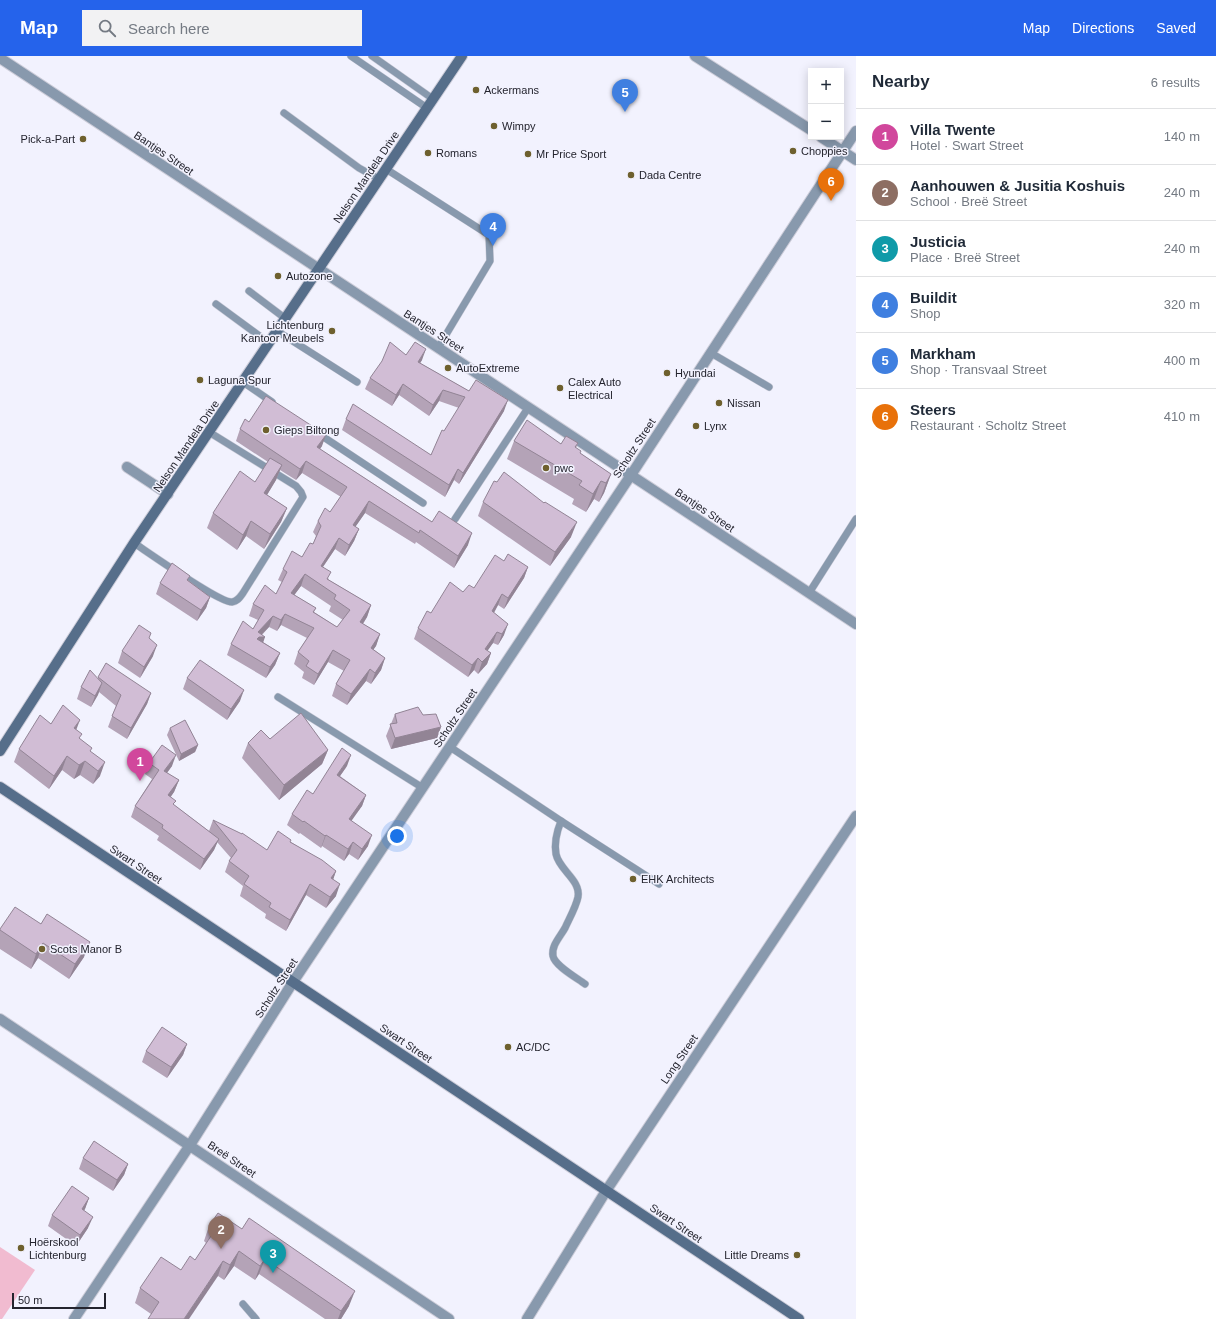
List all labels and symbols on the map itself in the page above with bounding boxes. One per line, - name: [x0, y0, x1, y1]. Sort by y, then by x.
- pin: 5: [612, 79, 638, 112]
- place label: Ackermans: [484, 84, 540, 96]
- marker: Ackermans: [471, 85, 481, 95]
- place label: Wimpy: [502, 120, 536, 132]
- marker: Wimpy: [489, 121, 499, 131]
- street label: Bantjes Street: [132, 129, 196, 177]
- street label: Nelson Mandela Drive: [331, 129, 401, 225]
- place label: Pick-a-Part: [21, 133, 75, 145]
- marker: Pick-a-Part: [78, 134, 88, 144]
- place label: Choppies: [801, 145, 848, 157]
- marker: Choppies: [788, 146, 798, 156]
- place label: Romans: [436, 147, 477, 159]
- marker: Romans: [423, 148, 433, 158]
- place label: Mr Price Sport: [536, 148, 606, 160]
- marker: Mr Price Sport: [523, 149, 533, 159]
- pin: 6: [818, 168, 844, 201]
- place label: Dada Centre: [639, 169, 701, 181]
- marker: Dada Centre: [626, 170, 636, 180]
- pin: 4: [480, 213, 506, 246]
- place label: Autozone: [286, 270, 332, 282]
- marker: Autozone: [273, 271, 283, 281]
- street label: Bantjes Street: [402, 307, 466, 355]
- place label: Lichtenburg Kantoor Meubels: [241, 319, 324, 344]
- marker: Lichtenburg Kantoor Meubels: [327, 326, 337, 336]
- place label: AutoExtreme: [456, 362, 520, 374]
- marker: AutoExtreme: [443, 363, 453, 373]
- place label: Hyundai: [675, 367, 715, 379]
- marker: Hyundai: [662, 368, 672, 378]
- place label: Laguna Spur: [208, 374, 271, 386]
- marker: Laguna Spur: [195, 375, 205, 385]
- place label: Calex Auto Electrical: [568, 376, 621, 401]
- marker: Calex Auto Electrical: [555, 383, 565, 393]
- place label: Nissan: [727, 397, 761, 409]
- street label: Nelson Mandela Drive: [151, 398, 221, 494]
- marker: Nissan: [714, 398, 724, 408]
- street label: Scholtz Street: [610, 416, 658, 480]
- place label: Lynx: [704, 420, 727, 432]
- marker: Lynx: [691, 421, 701, 431]
- place label: Gieps Biltong: [274, 424, 339, 436]
- marker: Gieps Biltong: [261, 425, 271, 435]
- place label: pwc: [554, 462, 574, 474]
- marker: pwc: [541, 463, 551, 473]
- street label: Bantjes Street: [673, 486, 737, 534]
- street label: Scholtz Street: [431, 686, 479, 750]
- pin: 1: [127, 748, 153, 781]
- your location: [387, 826, 407, 846]
- street label: Swart Street: [108, 842, 164, 886]
- place label: EHK Architects: [641, 873, 715, 885]
- marker: EHK Architects: [628, 874, 638, 884]
- place label: Scots Manor B: [50, 943, 122, 955]
- marker: Scots Manor B: [37, 944, 47, 954]
- street label: Scholtz Street: [252, 956, 300, 1020]
- street label: Swart Street: [378, 1021, 434, 1065]
- street label: Long Street: [658, 1032, 700, 1086]
- place label: AC/DC: [516, 1041, 550, 1053]
- marker: AC/DC: [503, 1042, 513, 1052]
- street label: Breë Street: [206, 1138, 258, 1180]
- street label: Swart Street: [648, 1201, 704, 1245]
- pin: 2: [208, 1216, 234, 1249]
- place label: Hoërskool Lichtenburg: [29, 1236, 87, 1261]
- pin: 3: [260, 1240, 286, 1273]
- marker: Hoërskool Lichtenburg: [16, 1243, 26, 1253]
- place label: Little Dreams: [724, 1249, 790, 1261]
- marker: Little Dreams: [792, 1250, 802, 1260]
- scale bar: [12, 1291, 106, 1310]

